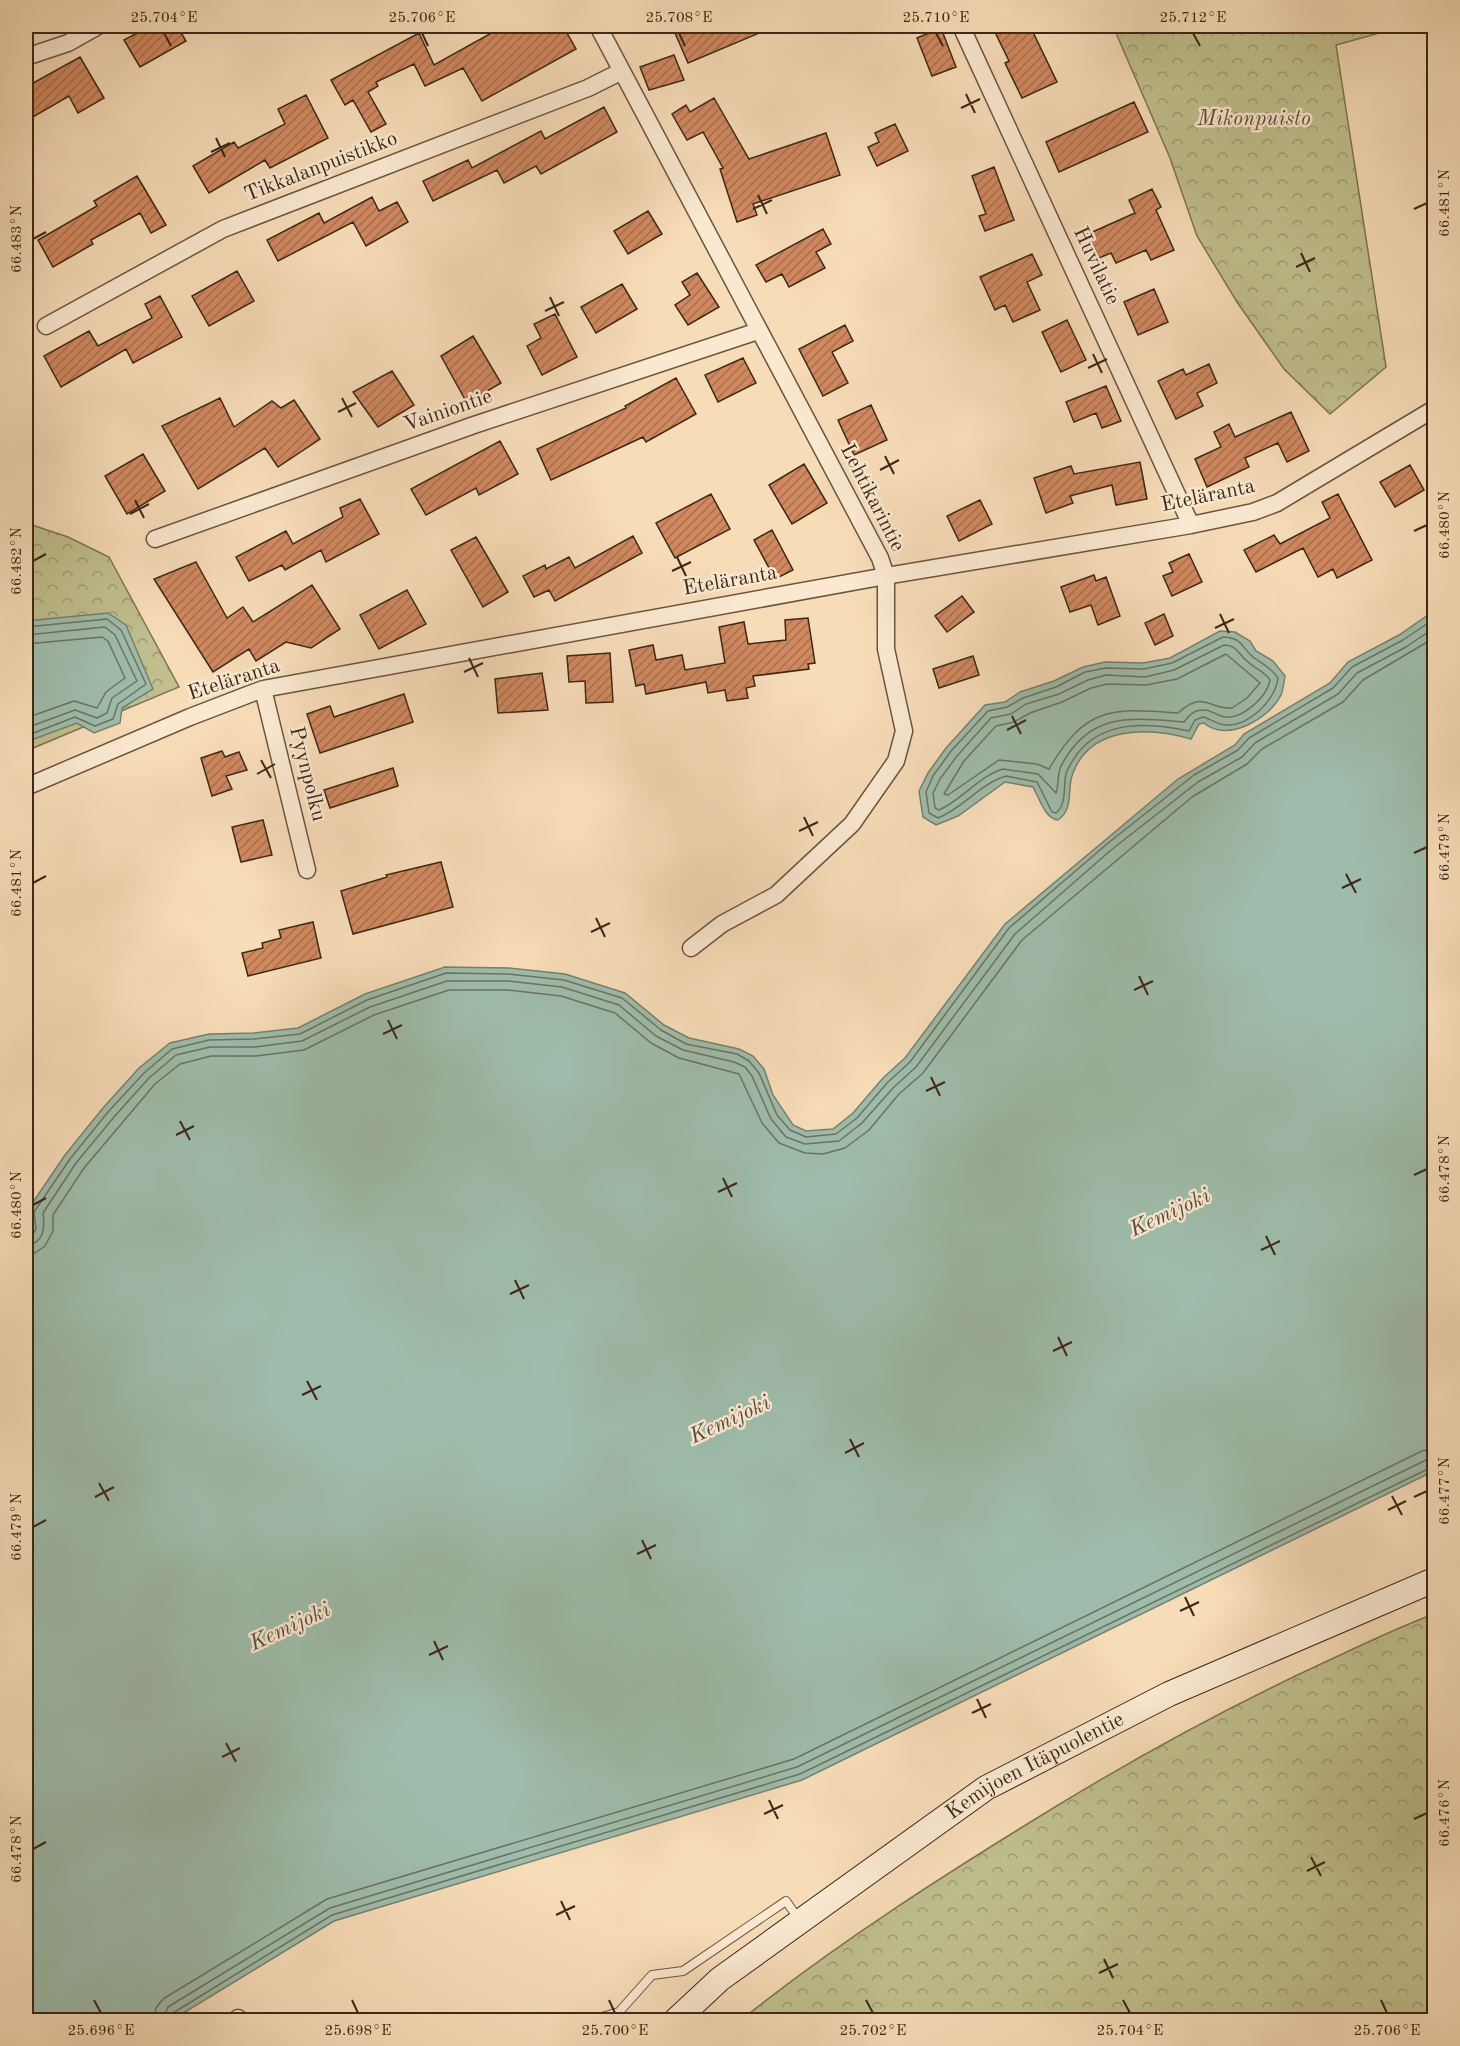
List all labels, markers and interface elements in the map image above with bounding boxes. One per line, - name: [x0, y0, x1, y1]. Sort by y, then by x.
- text: 25.704°E: [131, 11, 197, 26]
- text: 25.706°E: [389, 11, 455, 26]
- text: 25.708°E: [646, 11, 712, 26]
- text: 25.710°E: [903, 11, 969, 26]
- text: 25.712°E: [1160, 11, 1226, 26]
- park label: Mikonpuisto: [1196, 109, 1311, 130]
- street label: Tikkalanpuistikko: [241, 128, 401, 206]
- text: 66.481°N: [1438, 169, 1453, 237]
- text: 66.483°N: [10, 205, 25, 273]
- street label: Huvilatie: [1069, 224, 1123, 308]
- street label: Vainiontie: [401, 386, 495, 436]
- street label: Lehtikarintie: [836, 441, 908, 555]
- street label: Eteläranta: [1159, 476, 1257, 516]
- text: 66.480°N: [1438, 491, 1453, 559]
- text: 66.482°N: [10, 527, 25, 595]
- street label: Eteläranta: [681, 562, 779, 600]
- street label: Eteläranta: [185, 655, 283, 705]
- street label: Pyynpolku: [285, 724, 329, 824]
- text: 66.479°N: [1438, 813, 1453, 881]
- text: 66.481°N: [10, 849, 25, 917]
- text: 66.478°N: [1438, 1135, 1453, 1203]
- text: 66.480°N: [10, 1171, 25, 1239]
- water label: Kemijoki: [1125, 1185, 1214, 1242]
- water label: Kemijoki: [685, 1392, 774, 1449]
- text: 66.477°N: [1438, 1457, 1453, 1525]
- text: 66.479°N: [10, 1493, 25, 1561]
- water label: Kemijoki: [245, 1599, 334, 1656]
- street label: Kemijoen Itäpuolentie: [942, 1709, 1127, 1824]
- text: 66.476°N: [1438, 1779, 1453, 1847]
- text: 66.478°N: [10, 1815, 25, 1883]
- text: 25.696°E: [68, 2024, 134, 2039]
- text: 25.698°E: [325, 2024, 391, 2039]
- text: 25.700°E: [582, 2024, 648, 2039]
- text: 25.702°E: [840, 2024, 906, 2039]
- text: 25.704°E: [1097, 2024, 1163, 2039]
- text: 25.706°E: [1354, 2024, 1420, 2039]

